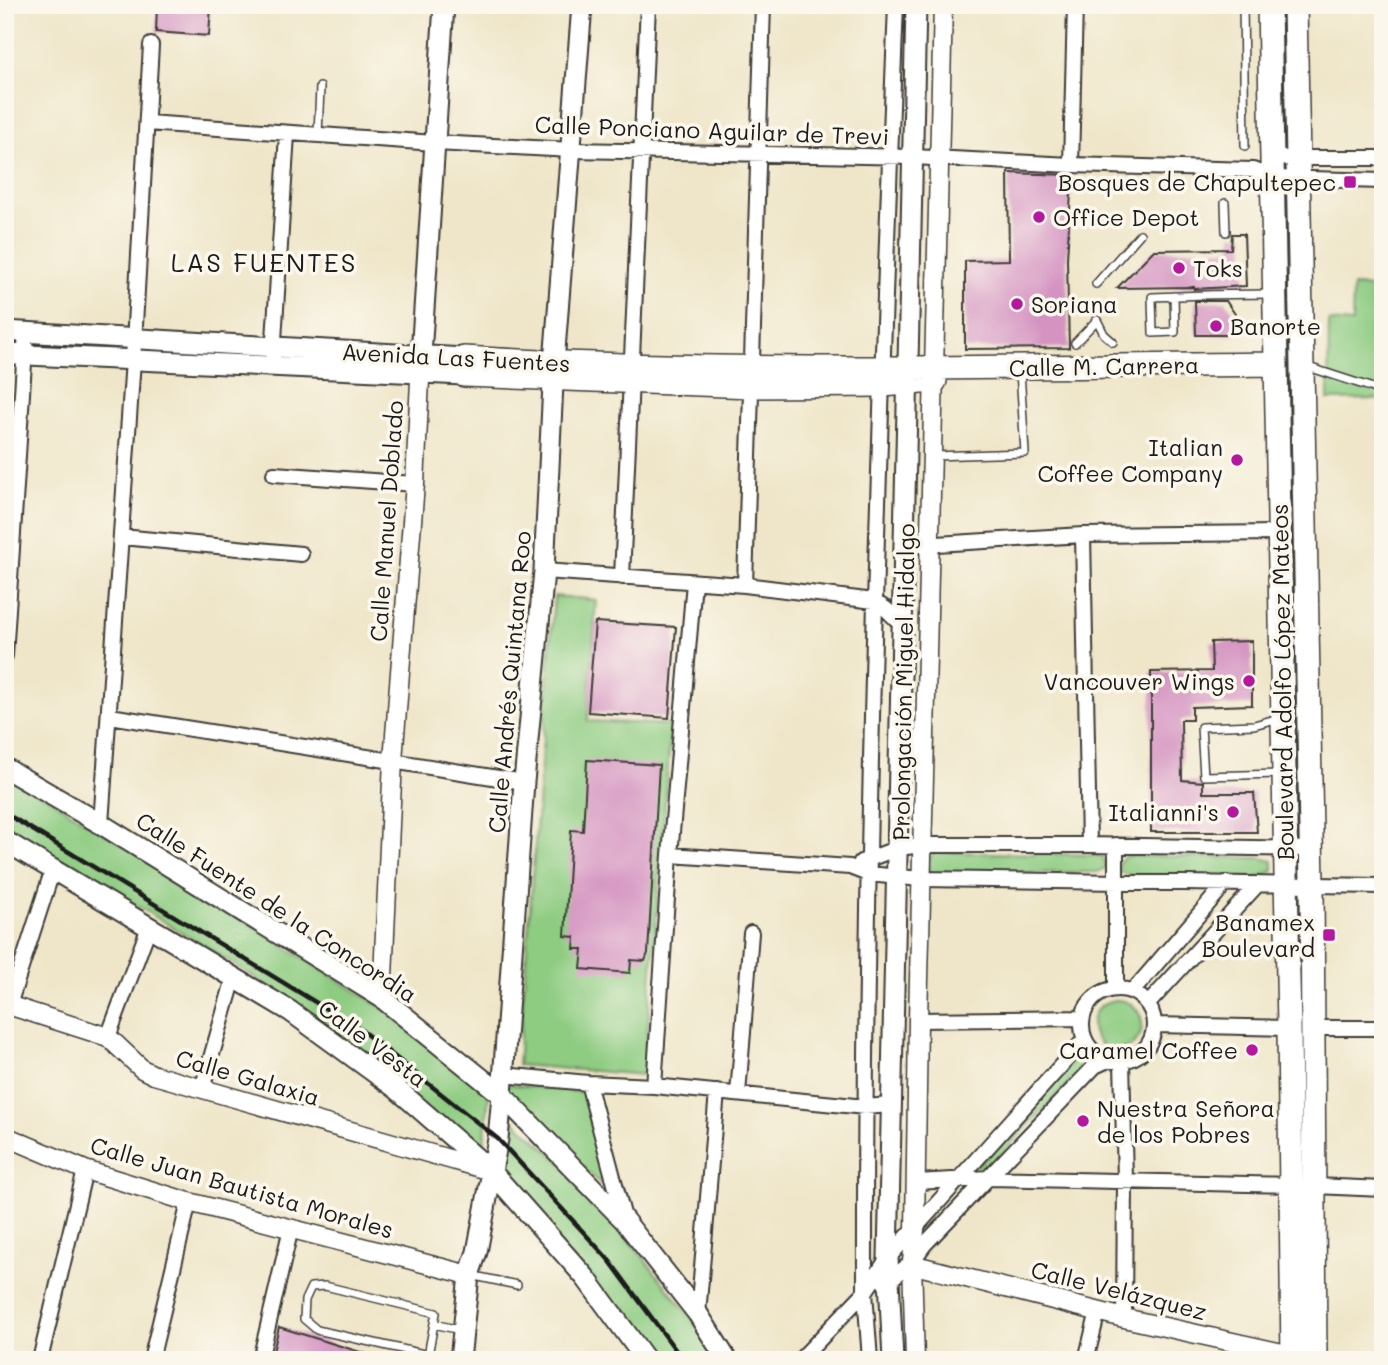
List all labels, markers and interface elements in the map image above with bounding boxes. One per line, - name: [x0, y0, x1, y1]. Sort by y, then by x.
- street label: Calle Ponciano Aguilar de Trevi: [534, 109, 890, 151]
- place label: Bosques de Chapultepec: [1058, 167, 1336, 197]
- marker: Bosques de Chapultepec: [1342, 174, 1358, 190]
- place label: Office Depot: [1053, 202, 1199, 232]
- marker: Office Depot: [1031, 209, 1047, 225]
- district label: LAS FUENTES: [171, 245, 357, 279]
- place label: Toks: [1193, 253, 1243, 283]
- marker: Toks: [1171, 260, 1187, 276]
- place label: Soriana: [1031, 289, 1118, 319]
- marker: Soriana: [1009, 296, 1025, 312]
- place label: Banorte: [1230, 311, 1321, 341]
- marker: Banorte: [1208, 318, 1224, 334]
- street label: Avenida Las Fuentes: [341, 336, 571, 378]
- street label: Calle M. Carrera: [1009, 349, 1199, 383]
- street label: Calle Manuel Doblado: [363, 399, 409, 643]
- place label: Italian Coffee Company: [1038, 432, 1223, 488]
- marker: Italian Coffee Company: [1229, 452, 1245, 468]
- street label: Boulevard Adolfo López Mateos: [1264, 504, 1300, 860]
- street label: Prolongación Miguel Hidalgo: [885, 523, 921, 841]
- street label: Calle Andrés Quintana Roo: [481, 530, 537, 834]
- place label: Vancouver Wings: [1044, 666, 1235, 696]
- marker: Vancouver Wings: [1241, 673, 1257, 689]
- place label: Italianni's: [1109, 797, 1219, 827]
- marker: Italianni's: [1225, 804, 1241, 820]
- street label: Calle Fuente de la Concordia: [131, 805, 423, 1009]
- place label: Banamex Boulevard: [1202, 907, 1315, 963]
- marker: Banamex Boulevard: [1321, 927, 1337, 943]
- street label: Calle Vesta: [313, 992, 433, 1094]
- place label: Caramel Coffee: [1059, 1035, 1238, 1065]
- street label: Calle Galaxia: [173, 1042, 323, 1112]
- marker: Caramel Coffee: [1244, 1042, 1260, 1058]
- place label: Nuestra Señora de los Pobres: [1097, 1093, 1275, 1149]
- marker: Nuestra Señora de los Pobres: [1075, 1113, 1091, 1129]
- street label: Calle Juan Bautista Morales: [87, 1129, 397, 1245]
- street label: Calle Velázquez: [1028, 1254, 1210, 1326]

